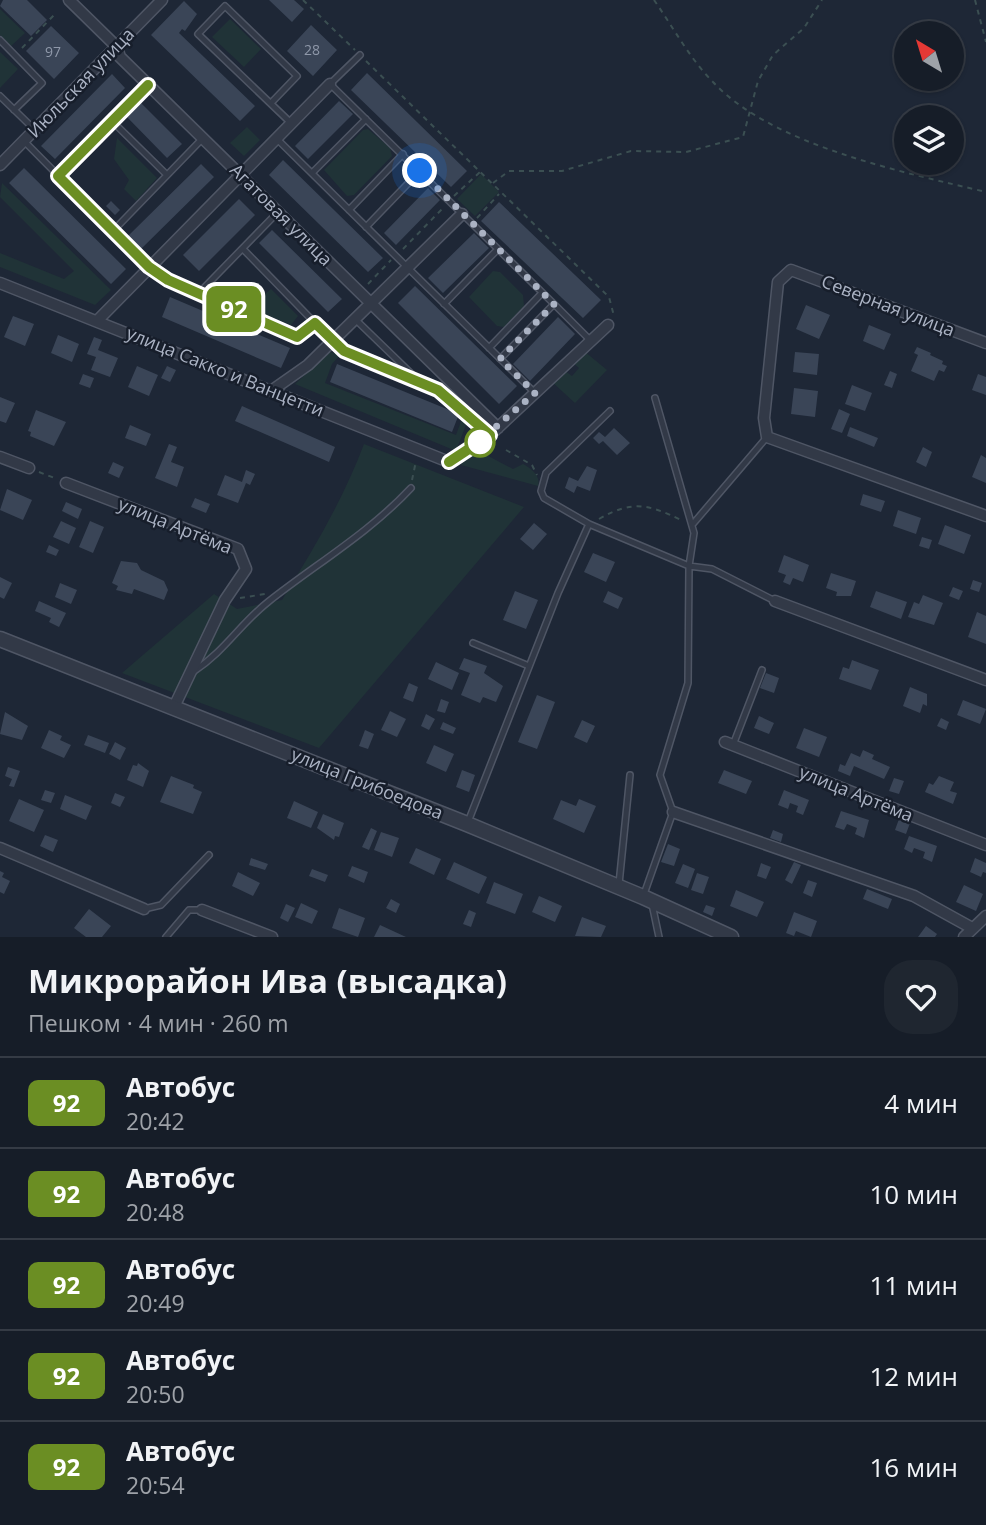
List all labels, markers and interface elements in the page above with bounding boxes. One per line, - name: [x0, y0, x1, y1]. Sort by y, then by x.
- north arrow: [894, 21, 964, 91]
- map controls: [894, 21, 964, 175]
- street label: Июльская улица: [22, 22, 139, 142]
- house number: 28: [304, 40, 320, 59]
- house number: 97: [45, 42, 61, 61]
- button: layers: [894, 105, 964, 175]
- your location: [402, 153, 437, 188]
- street label: Агатовая улица: [225, 158, 338, 271]
- street label: Северная улица: [818, 269, 958, 342]
- line badge: 92: [202, 286, 266, 332]
- text: 92: [220, 292, 248, 325]
- street label: улица Сакко и Ванцетти: [123, 320, 328, 422]
- unlabelled marker: [465, 427, 495, 457]
- street label: улица Артёма: [115, 491, 236, 559]
- street label: улица Грибоедова: [288, 742, 447, 824]
- street label: улица Артёма: [796, 759, 917, 827]
- text: Микрорайон Ива (высадка): [28, 958, 507, 1003]
- button: heart: [884, 960, 958, 1034]
- text: Пешком · 4 мин · 260 m: [28, 1007, 289, 1039]
- text: Автобус: [126, 1069, 235, 1105]
- text: 4 мин: [884, 1085, 958, 1121]
- text: 92: [53, 1086, 80, 1119]
- text: 20:42: [126, 1105, 185, 1137]
- text: Автобус: [126, 1160, 235, 1196]
- text: 10 мин: [869, 1176, 958, 1212]
- text: 92: [53, 1177, 80, 1210]
- text: 20:48: [126, 1196, 185, 1228]
- text: Автобус: [126, 1251, 235, 1287]
- text: 11 мин: [869, 1267, 958, 1303]
- text: 92: [53, 1268, 80, 1301]
- text: 20:49: [126, 1287, 185, 1319]
- text: Автобус: [126, 1342, 235, 1378]
- text: 12 мин: [869, 1358, 958, 1394]
- text: 92: [53, 1359, 80, 1392]
- text: 20:50: [126, 1378, 185, 1410]
- text: Автобус: [126, 1433, 235, 1469]
- text: 16 мин: [869, 1449, 958, 1485]
- text: 92: [53, 1450, 80, 1483]
- text: 20:54: [126, 1469, 185, 1501]

